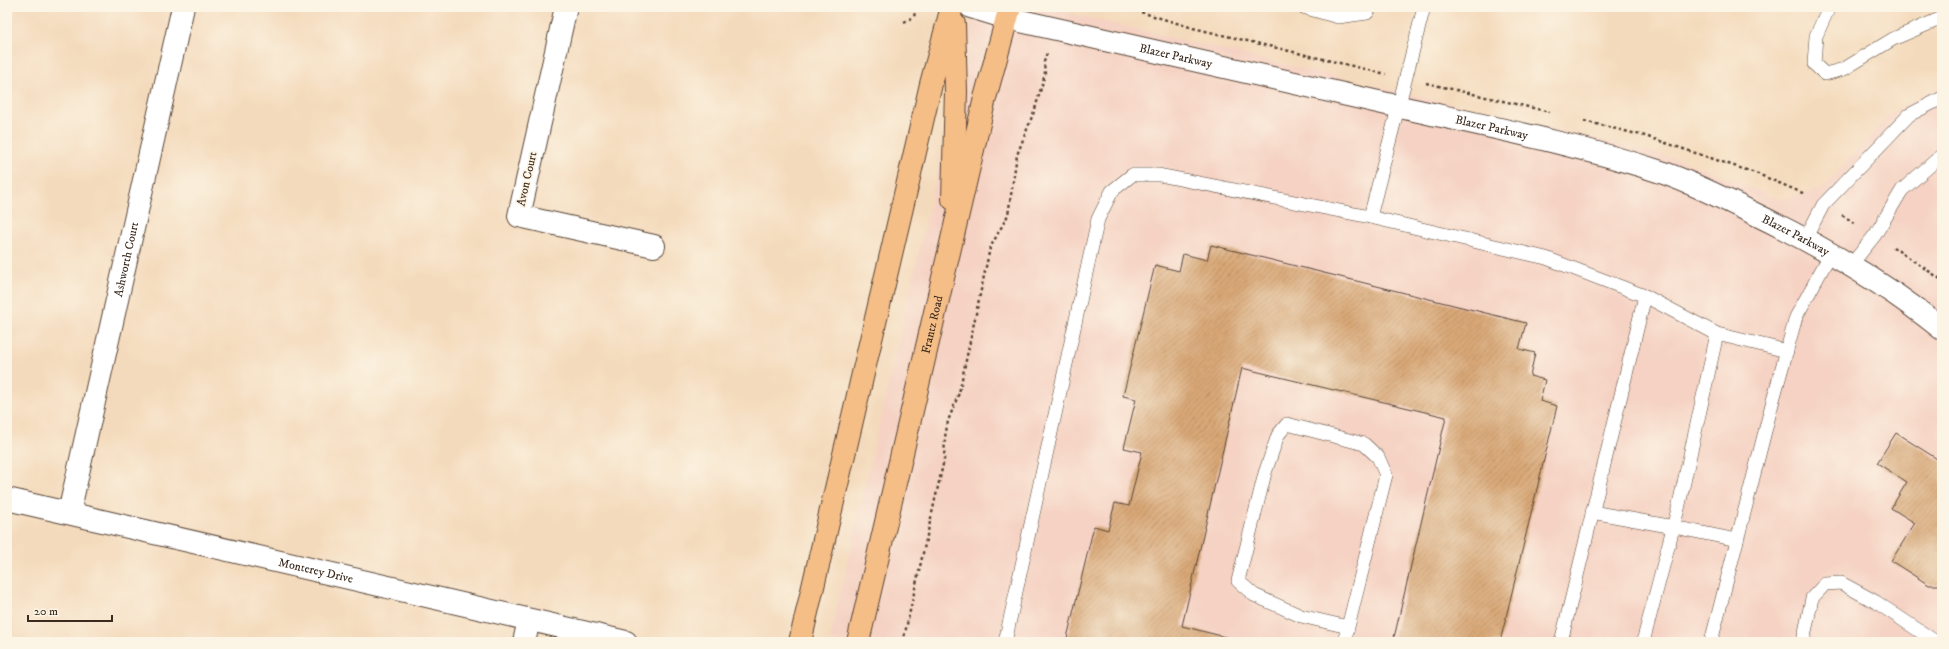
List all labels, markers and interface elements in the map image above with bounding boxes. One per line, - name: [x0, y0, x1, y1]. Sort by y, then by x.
- street label: Blazer Parkway: [1138, 40, 1214, 71]
- street label: Blazer Parkway: [1454, 112, 1530, 143]
- street label: Avon Court: [513, 150, 541, 208]
- street label: Blazer Parkway: [1760, 211, 1833, 259]
- street label: Ashworth Court: [110, 220, 142, 298]
- street label: Frantz Road: [918, 294, 946, 355]
- street label: Monterey Drive: [277, 554, 355, 586]
- scale bar: [28, 597, 112, 623]
- text: 20 m: [34, 604, 58, 619]

